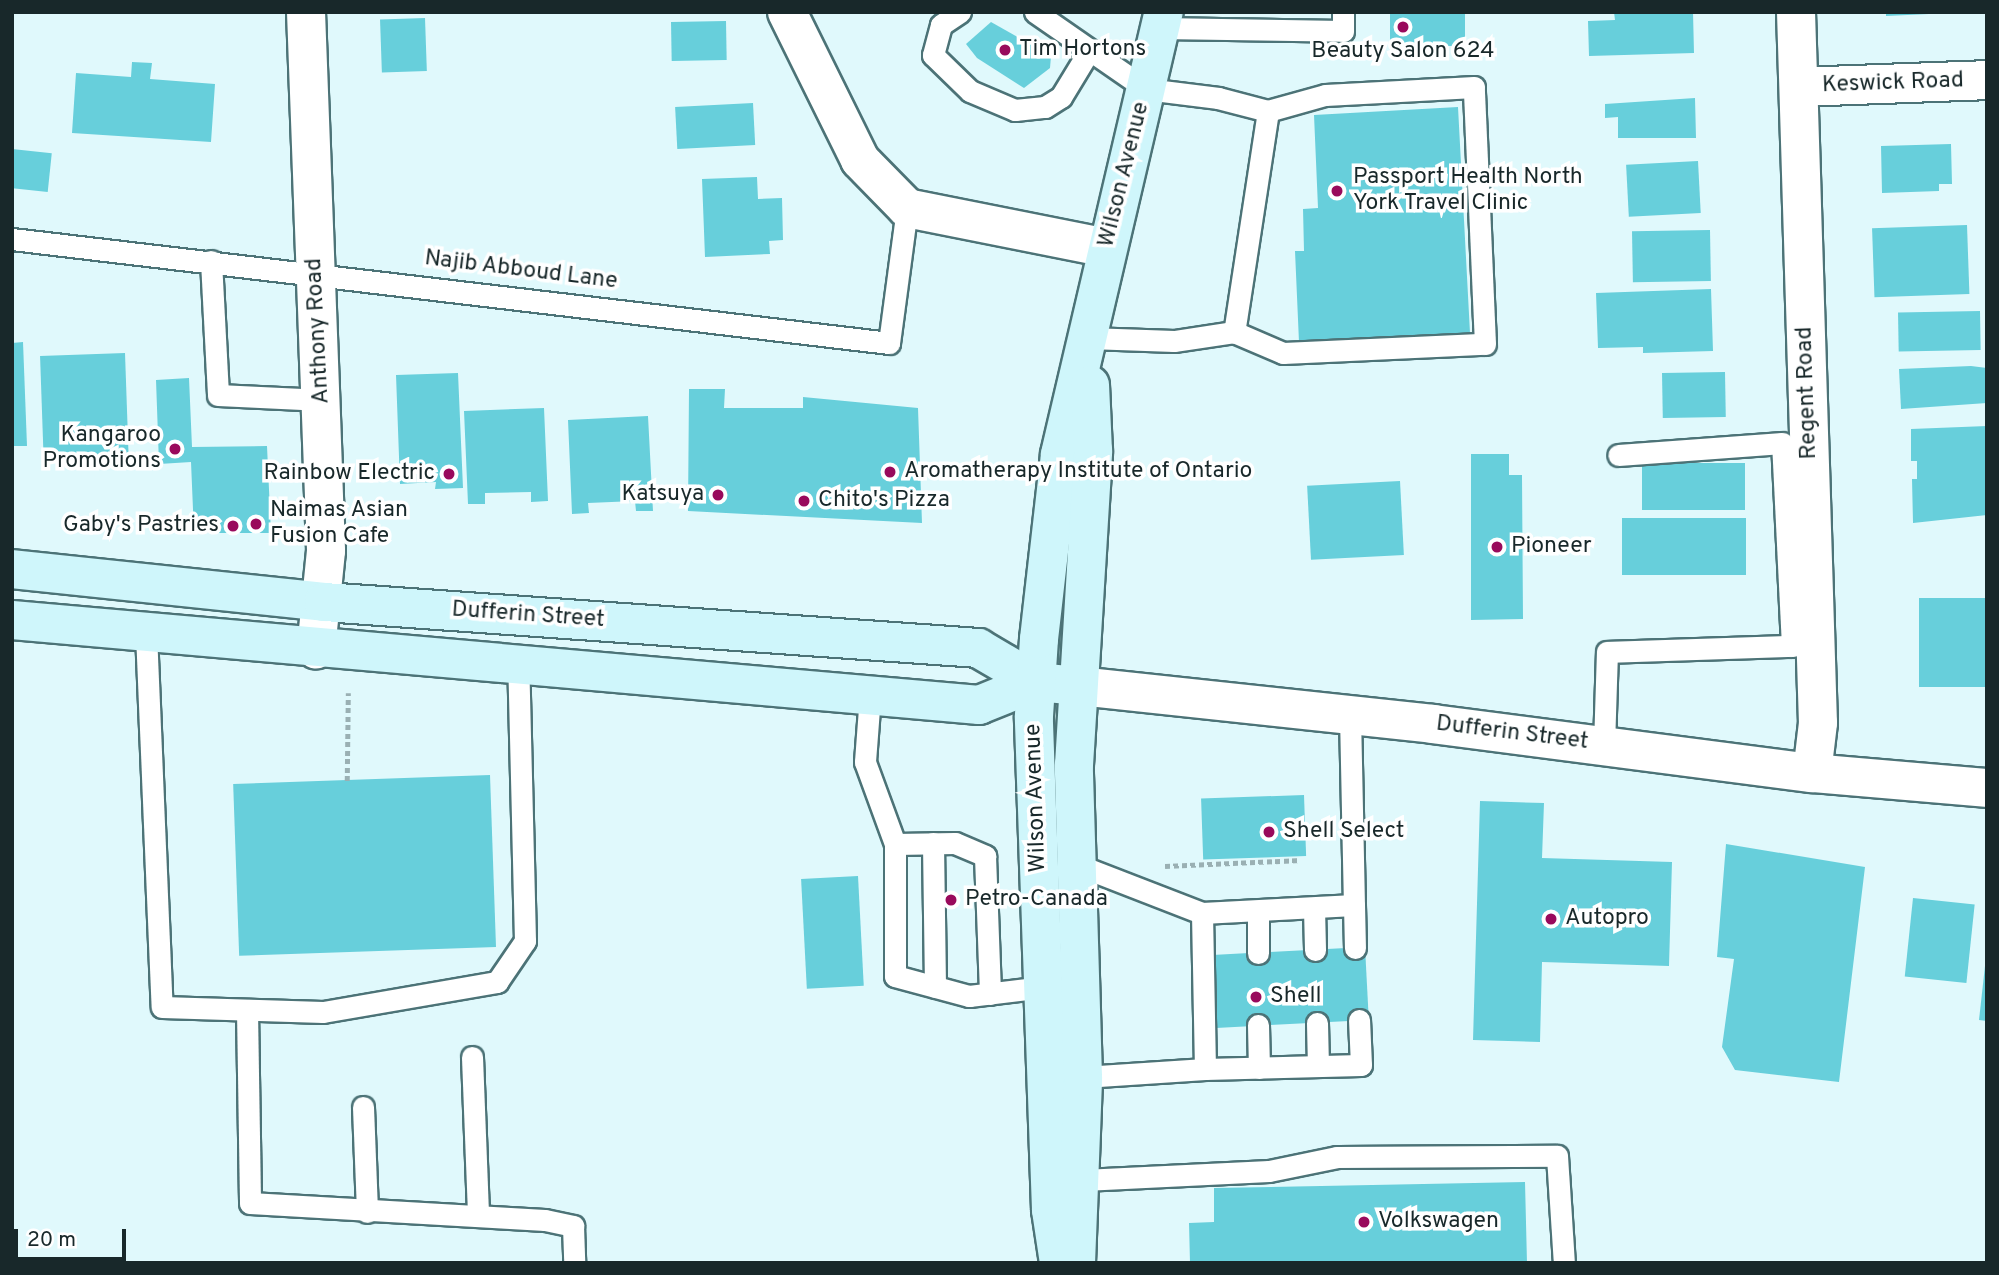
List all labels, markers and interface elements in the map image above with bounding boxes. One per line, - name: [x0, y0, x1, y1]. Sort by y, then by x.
- marker: Beauty Salon 624: [1395, 19, 1411, 35]
- place label: Tim Hortons: [1019, 36, 1146, 64]
- place label: Beauty Salon 624: [1311, 38, 1495, 66]
- marker: Tim Hortons: [997, 42, 1013, 58]
- street label: Keswick Road: [1822, 68, 1964, 100]
- street label: Wilson Avenue: [1094, 99, 1156, 251]
- place label: Passport Health North York Travel Clinic: [1353, 164, 1583, 218]
- marker: Passport Health North York Travel Clinic: [1327, 181, 1347, 201]
- street label: Najib Abboud Lane: [422, 245, 620, 297]
- street label: Anthony Road: [301, 257, 337, 405]
- street label: Regent Road: [1792, 326, 1824, 460]
- place label: Kangaroo Promotions: [42, 422, 161, 476]
- marker: Kangaroo Promotions: [167, 441, 183, 457]
- place label: Aromatherapy Institute of Ontario: [904, 458, 1252, 486]
- place label: Rainbow Electric: [263, 460, 435, 488]
- marker: Aromatherapy Institute of Ontario: [882, 464, 898, 480]
- marker: Rainbow Electric: [441, 466, 457, 482]
- place label: Katsuya: [621, 481, 704, 509]
- marker: Katsuya: [710, 487, 726, 503]
- place label: Chito's Pizza: [818, 487, 950, 515]
- marker: Chito's Pizza: [796, 493, 812, 509]
- place label: Naimas Asian Fusion Cafe: [270, 497, 409, 551]
- place label: Gaby's Pastries: [63, 512, 219, 540]
- marker: Naimas Asian Fusion Cafe: [248, 516, 264, 532]
- marker: Gaby's Pastries: [225, 518, 241, 534]
- place label: Pioneer: [1511, 533, 1592, 561]
- marker: Pioneer: [1489, 539, 1505, 555]
- street label: Dufferin Street: [451, 597, 605, 635]
- street label: Dufferin Street: [1434, 711, 1590, 757]
- street label: Wilson Avenue: [1021, 723, 1053, 873]
- place label: Shell Select: [1283, 818, 1404, 846]
- marker: Shell Select: [1261, 824, 1277, 840]
- place label: Petro-Canada: [965, 886, 1108, 914]
- marker: Petro-Canada: [943, 892, 959, 908]
- place label: Autopro: [1565, 905, 1649, 933]
- marker: Autopro: [1543, 911, 1559, 927]
- place label: Shell: [1270, 983, 1321, 1011]
- marker: Shell: [1248, 989, 1264, 1005]
- place label: Volkswagen: [1378, 1208, 1499, 1236]
- marker: Volkswagen: [1356, 1214, 1372, 1230]
- scale bar: [18, 1216, 130, 1260]
- text: 20 m: [27, 1227, 76, 1254]

